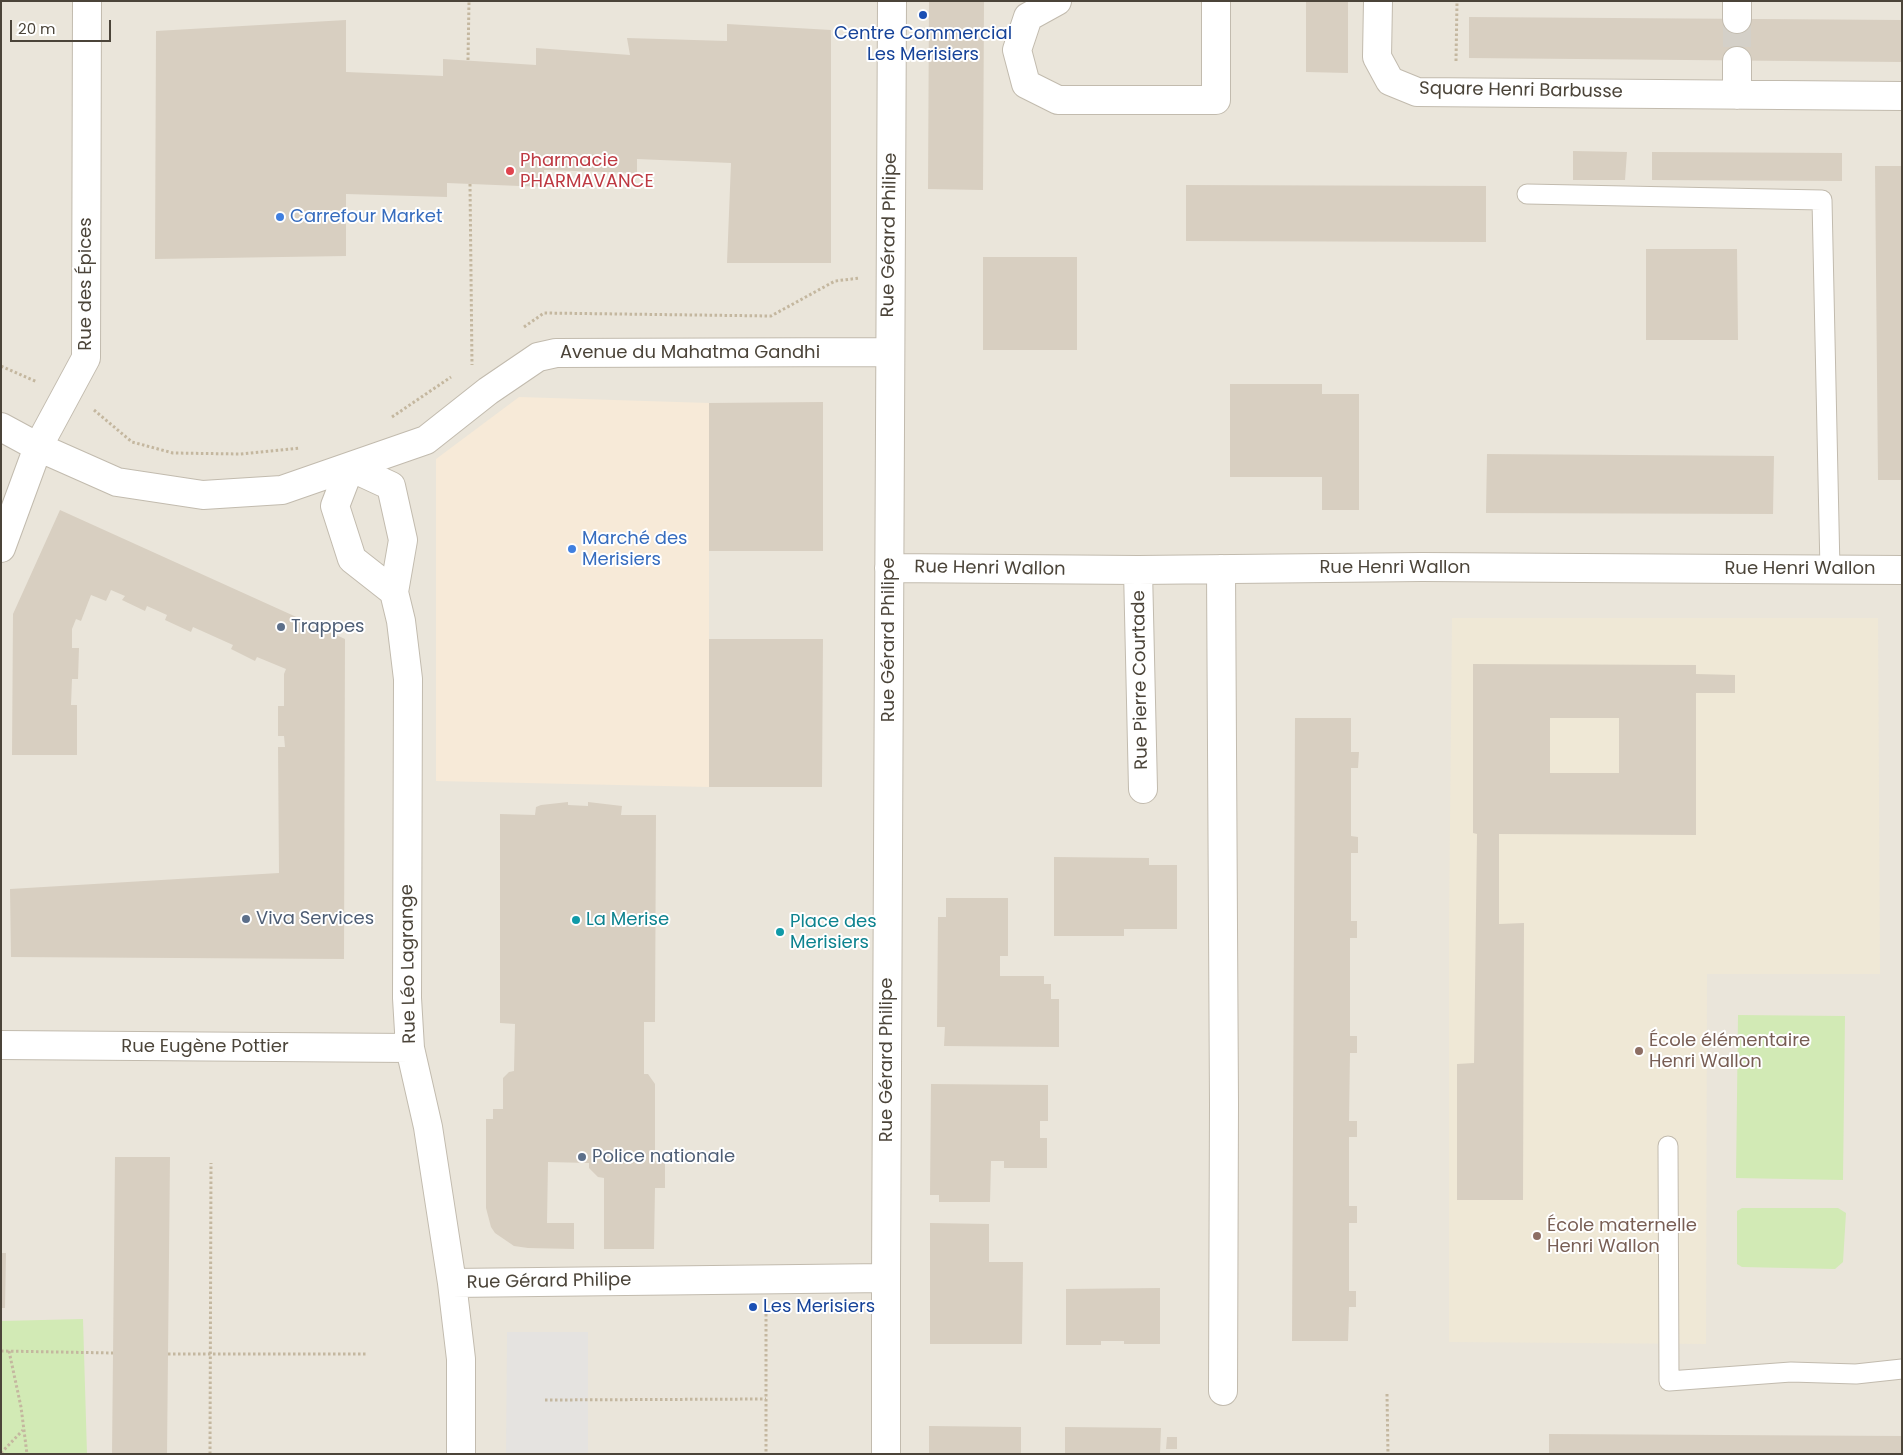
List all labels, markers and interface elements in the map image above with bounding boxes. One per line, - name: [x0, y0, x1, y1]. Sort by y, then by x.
- marker: Centre Commercial Les Merisiers: [917, 9, 929, 21]
- scale bar: [12, 10, 114, 42]
- text: 20 m: [18, 18, 56, 39]
- place label: Centre Commercial Les Merisiers: [834, 23, 1012, 66]
- street label: Square Henri Barbusse: [1419, 78, 1623, 104]
- place label: Pharmacie PHARMAVANCE: [520, 150, 654, 192]
- street label: Rue Gérard Philipe: [878, 152, 902, 318]
- marker: Pharmacie PHARMAVANCE: [504, 165, 516, 177]
- place label: Carrefour Market: [290, 206, 442, 228]
- marker: Carrefour Market: [274, 211, 286, 223]
- street label: Rue des Épices: [75, 217, 97, 351]
- street label: Avenue du Mahatma Gandhi: [560, 342, 820, 364]
- place label: Marché des Merisiers: [582, 528, 688, 570]
- marker: Marché des Merisiers: [566, 543, 578, 555]
- street label: Rue Henri Wallon: [914, 557, 1066, 581]
- street label: Rue Henri Wallon: [1319, 557, 1471, 579]
- street label: Rue Gérard Philipe: [878, 558, 900, 722]
- street label: Rue Henri Wallon: [1724, 558, 1876, 580]
- street label: Rue Pierre Courtade: [1129, 590, 1153, 770]
- place label: Trappes: [291, 616, 365, 638]
- marker: Trappes: [275, 621, 287, 633]
- street label: Rue Léo Lagrange: [397, 884, 421, 1044]
- place label: Viva Services: [256, 908, 374, 930]
- place label: La Merise: [586, 909, 669, 931]
- place label: Place des Merisiers: [790, 911, 877, 954]
- marker: Viva Services: [240, 913, 252, 925]
- marker: La Merise: [570, 914, 582, 926]
- marker: Place des Merisiers: [774, 926, 786, 938]
- street label: Rue Gérard Philipe: [876, 978, 898, 1142]
- place label: École élémentaire Henri Wallon: [1649, 1030, 1810, 1072]
- street label: Rue Eugène Pottier: [121, 1036, 289, 1058]
- marker: École élémentaire Henri Wallon: [1633, 1045, 1645, 1057]
- place label: Police nationale: [592, 1146, 735, 1168]
- marker: Police nationale: [576, 1151, 588, 1163]
- place label: École maternelle Henri Wallon: [1547, 1215, 1697, 1258]
- marker: École maternelle Henri Wallon: [1531, 1230, 1543, 1242]
- street label: Rue Gérard Philipe: [466, 1270, 632, 1294]
- place label: Les Merisiers: [763, 1296, 875, 1318]
- marker: Les Merisiers: [747, 1301, 759, 1313]

